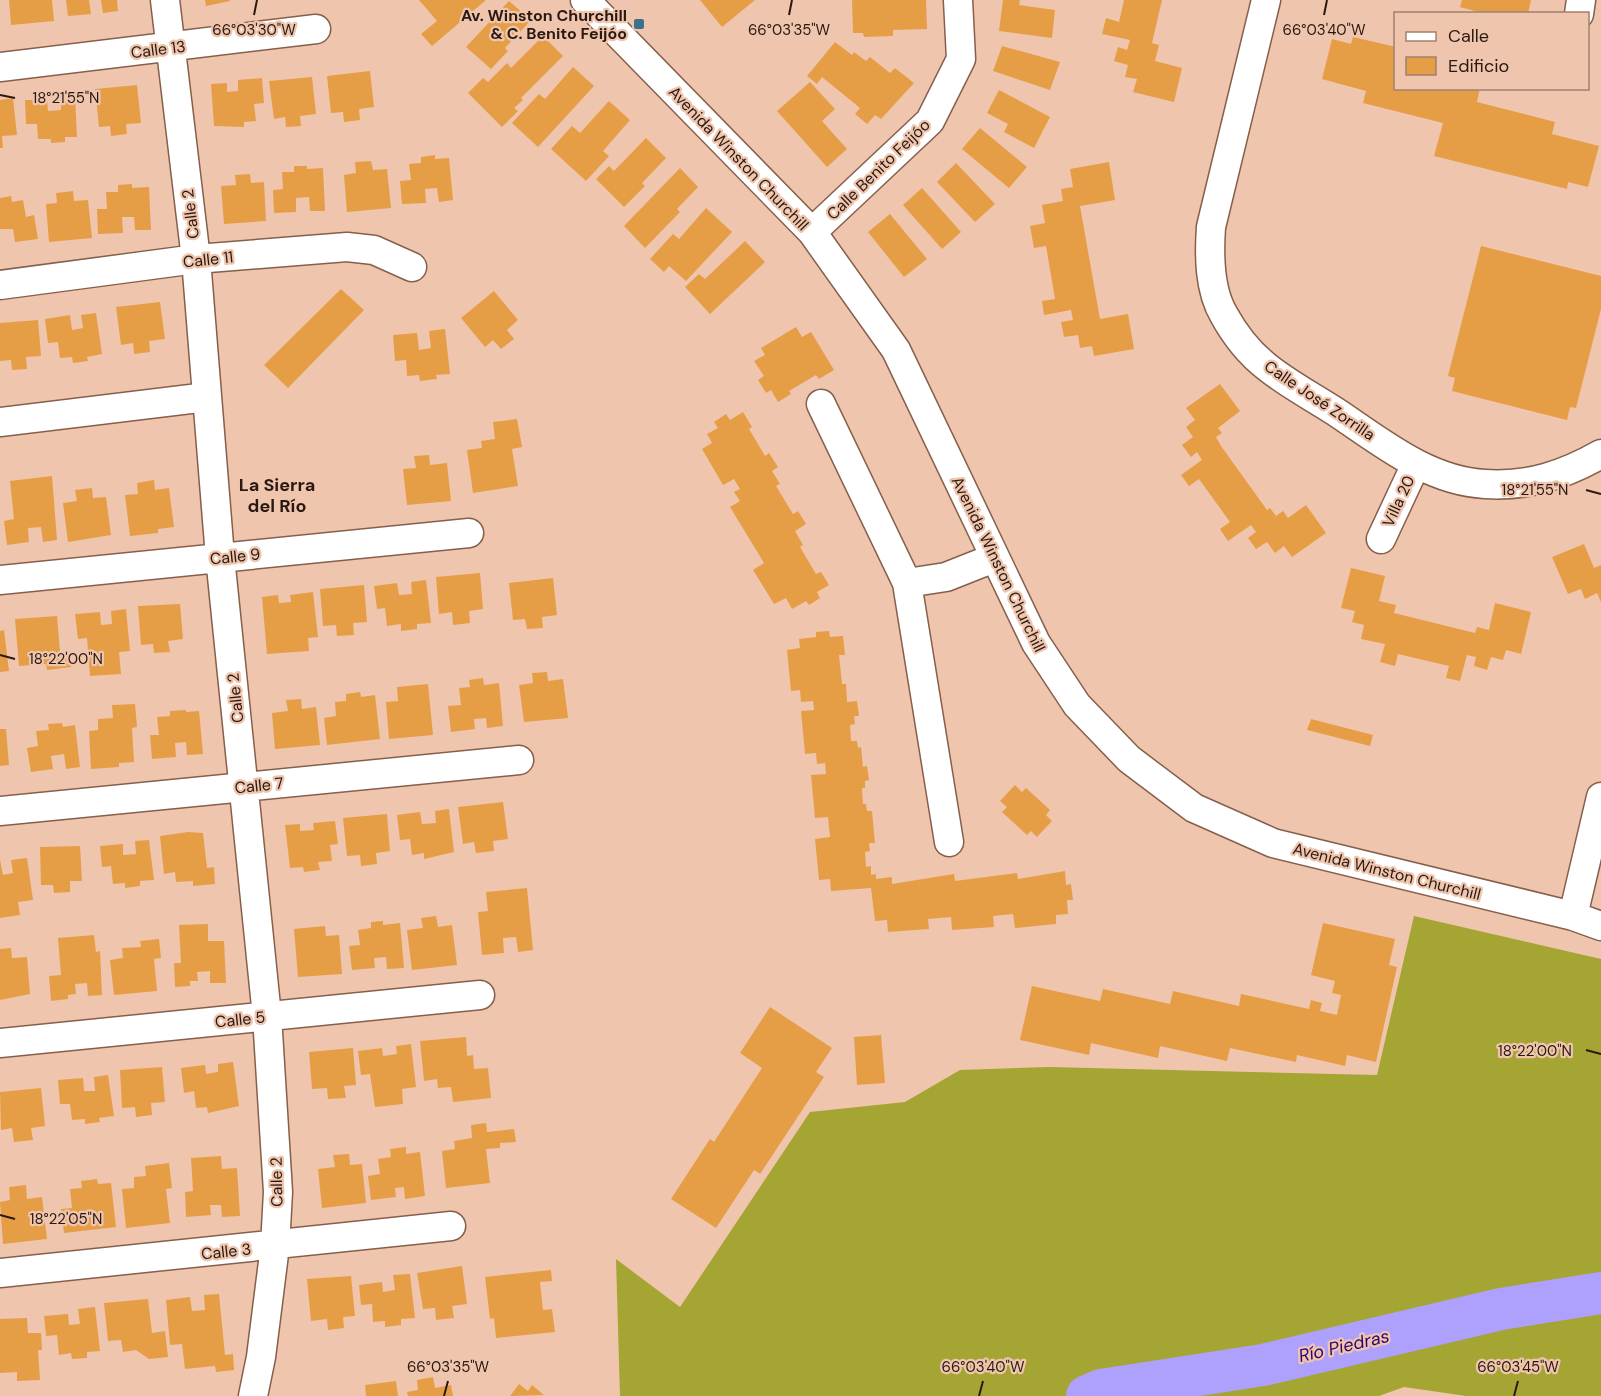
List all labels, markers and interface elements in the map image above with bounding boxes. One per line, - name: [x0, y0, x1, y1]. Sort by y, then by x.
- place label: Av. Winston Churchill & C. Benito Feijóo: [461, 5, 627, 44]
- legend: [1394, 12, 1589, 90]
- marker: Av. Winston Churchill & C. Benito Feijóo: [632, 17, 646, 31]
- text: 66°03'30"W: [212, 20, 296, 40]
- text: 66°03'35"W: [748, 20, 831, 40]
- text: 66°03'40"W: [1283, 20, 1366, 40]
- text: Calle: [1448, 24, 1489, 48]
- street label: Calle 13: [129, 36, 187, 63]
- text: Edificio: [1448, 54, 1509, 78]
- street label: Avenida Winston Churchill: [664, 82, 813, 235]
- text: 18°21'55"N: [33, 88, 99, 108]
- street label: Calle Benito Feijóo: [822, 114, 935, 224]
- street label: Calle 2: [177, 188, 204, 240]
- street label: Calle 11: [182, 246, 234, 273]
- street label: Calle José Zorrilla: [1260, 356, 1379, 445]
- street label: Villa 20: [1377, 472, 1420, 530]
- district label: La Sierra del Río: [239, 473, 315, 518]
- street label: Avenida Winston Churchill: [947, 473, 1050, 656]
- text: 18°21'55"N: [1502, 480, 1568, 500]
- street label: Calle 9: [209, 543, 261, 570]
- text: 18°22'00"N: [29, 649, 103, 669]
- street label: Calle 2: [222, 672, 249, 724]
- street label: Calle 7: [233, 772, 285, 799]
- street label: Avenida Winston Churchill: [1291, 838, 1483, 905]
- street label: Calle 5: [214, 1006, 266, 1033]
- text: 18°22'00"N: [1498, 1041, 1572, 1061]
- street label: Calle 2: [266, 1157, 287, 1207]
- text: 18°22'05"N: [30, 1209, 102, 1229]
- street label: Calle 3: [200, 1238, 252, 1265]
- water label: Río Piedras: [1296, 1324, 1392, 1368]
- text: 66°03'35"W: [407, 1357, 490, 1377]
- text: 66°03'40"W: [942, 1357, 1025, 1377]
- text: 66°03'45"W: [1477, 1357, 1559, 1377]

